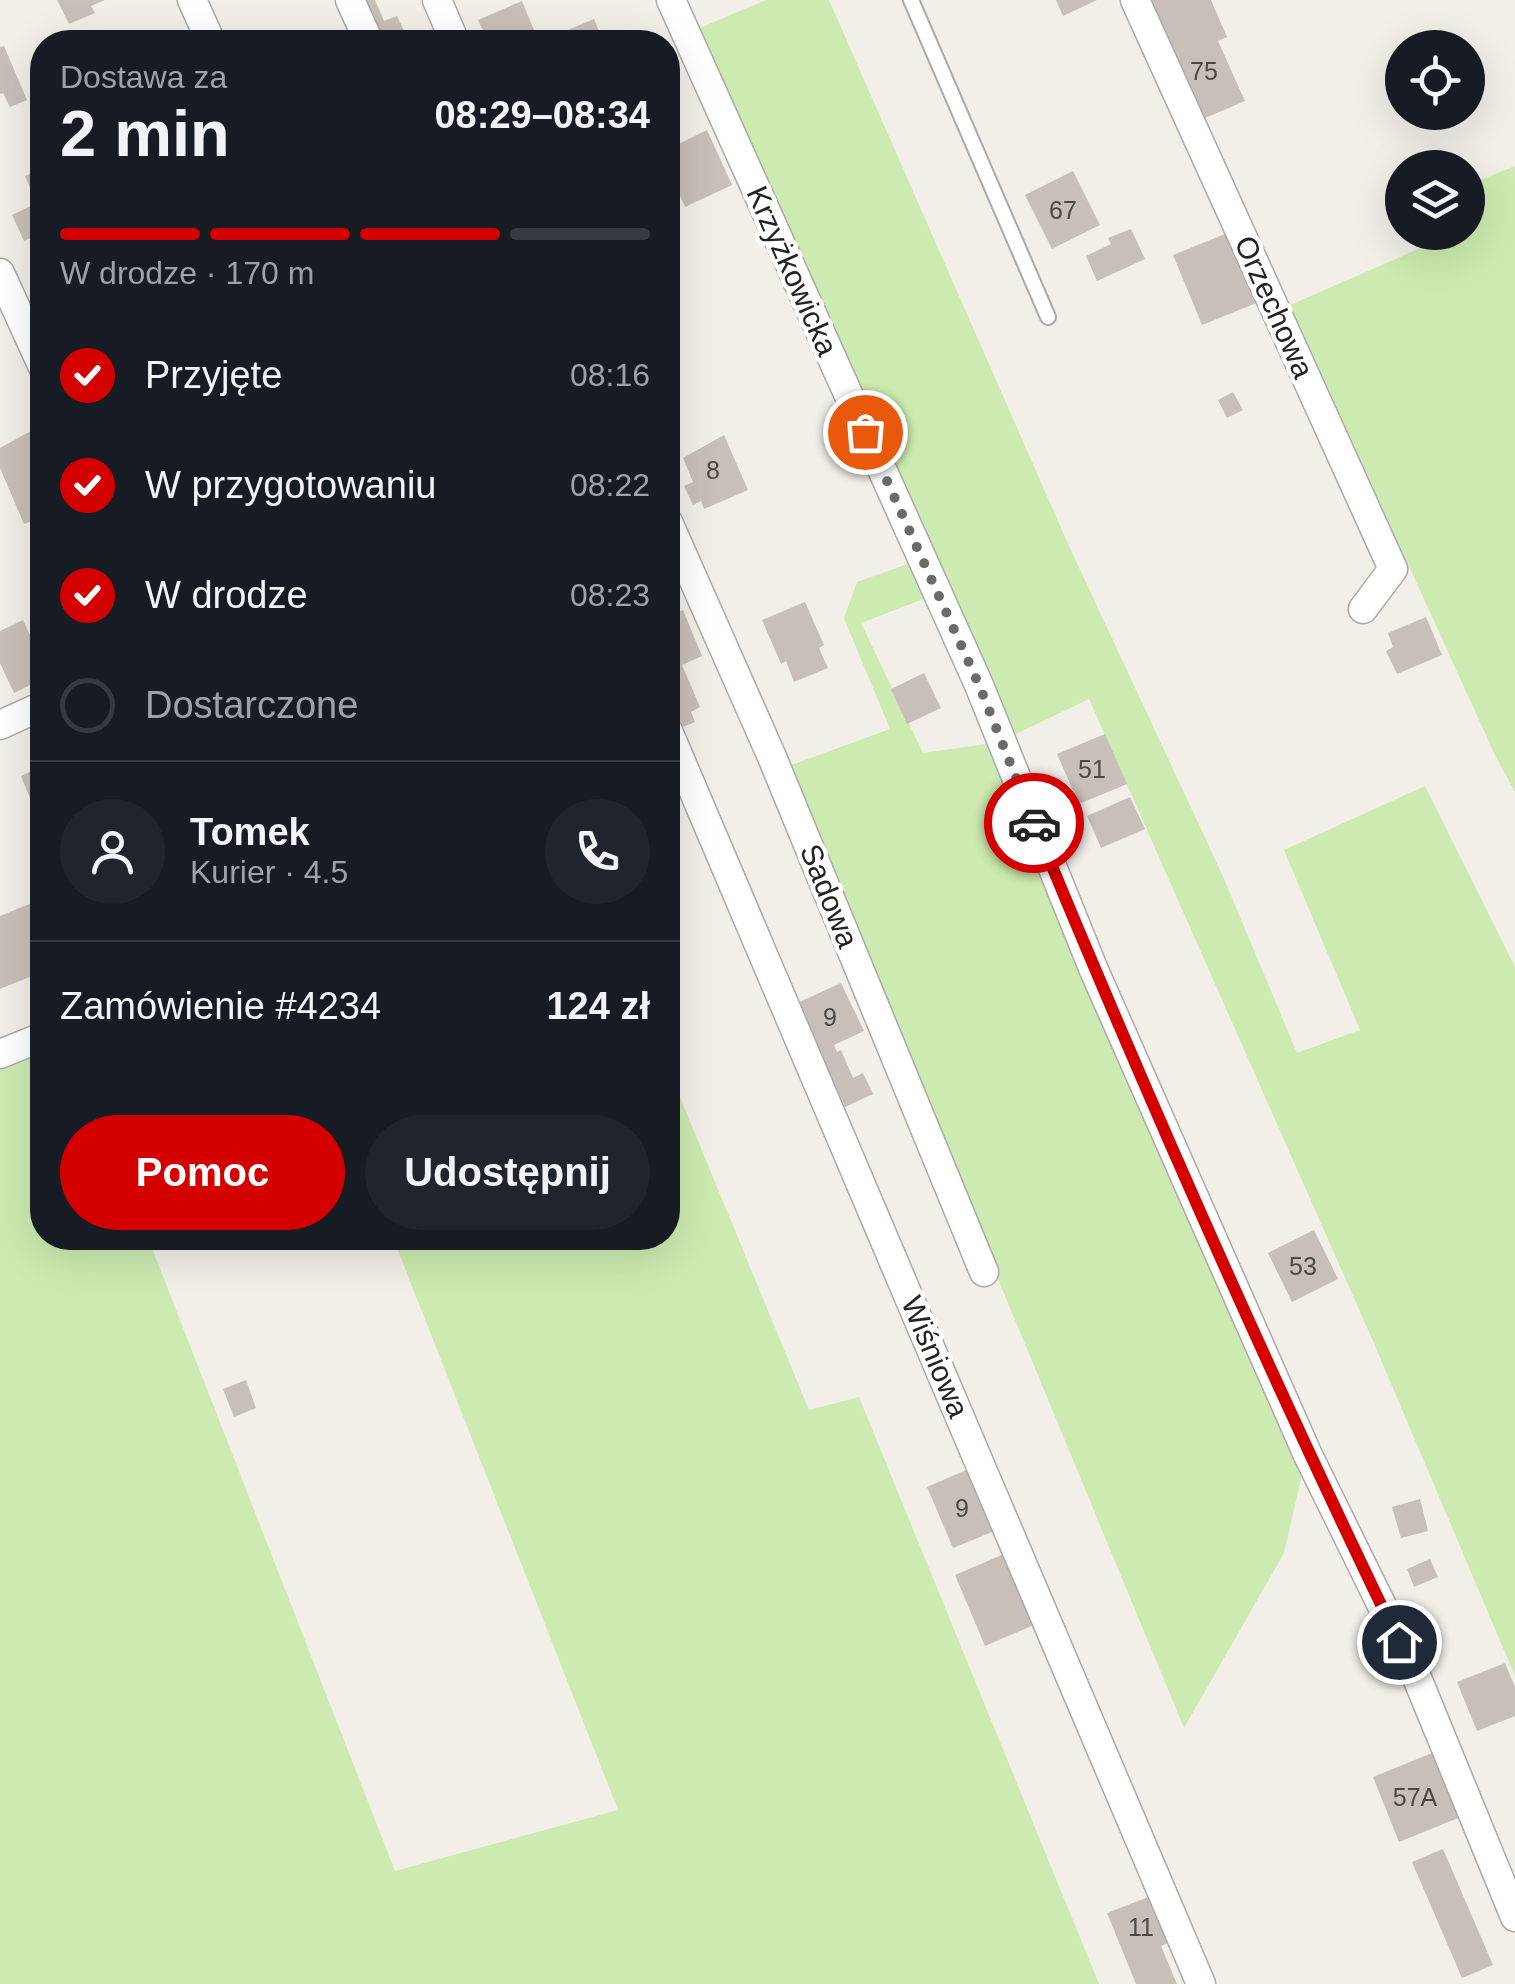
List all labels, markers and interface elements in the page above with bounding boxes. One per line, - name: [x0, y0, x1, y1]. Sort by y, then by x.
- map controls: [1385, 30, 1485, 250]
- button: locate: [1385, 30, 1485, 130]
- house number: 75: [1190, 57, 1218, 85]
- text: Dostawa za: [60, 59, 227, 95]
- text: 08:29–08:34: [434, 94, 650, 136]
- text: 2 min: [60, 97, 230, 170]
- button: layers: [1385, 150, 1485, 250]
- street label: Krzyżkowicka: [740, 181, 845, 361]
- house number: 67: [1049, 196, 1077, 224]
- street label: Orzechowa: [1229, 231, 1321, 383]
- text: W drodze · 170 m: [60, 255, 314, 291]
- icon: check: [60, 348, 115, 403]
- text: Przyjęte: [145, 354, 282, 396]
- text: 08:16: [570, 357, 650, 393]
- pin: [823, 390, 908, 475]
- icon: bag: [838, 405, 893, 460]
- house number: 8: [706, 456, 720, 484]
- icon: check: [60, 458, 115, 513]
- text: W przygotowaniu: [145, 464, 436, 506]
- text: 08:22: [570, 467, 650, 503]
- icon: check: [60, 568, 115, 623]
- text: W drodze: [145, 574, 308, 616]
- text: 08:23: [570, 577, 650, 613]
- text: Dostarczone: [145, 684, 358, 726]
- house number: 51: [1078, 755, 1106, 783]
- courier: [984, 773, 1084, 873]
- icon: car: [1007, 796, 1062, 851]
- button: person: [60, 799, 165, 904]
- button: phone: [545, 799, 650, 904]
- text: Tomek: [190, 811, 310, 853]
- street label: Sadowa: [794, 839, 865, 953]
- text: Kurier · 4.5: [190, 854, 348, 890]
- text: Zamówienie #4234: [60, 985, 381, 1027]
- text: 124 zł: [546, 985, 650, 1027]
- house number: 9: [823, 1003, 837, 1031]
- button: Pomoc: [60, 1115, 345, 1230]
- button: Udostępnij: [365, 1115, 650, 1230]
- house number: 53: [1289, 1252, 1317, 1280]
- street label: Wiśniowa: [895, 1291, 976, 1423]
- house number: 9: [955, 1494, 969, 1522]
- pin: [1357, 1600, 1442, 1685]
- icon: home: [1372, 1615, 1427, 1670]
- house number: 57A: [1393, 1783, 1438, 1811]
- house number: 11: [1128, 1913, 1154, 1941]

